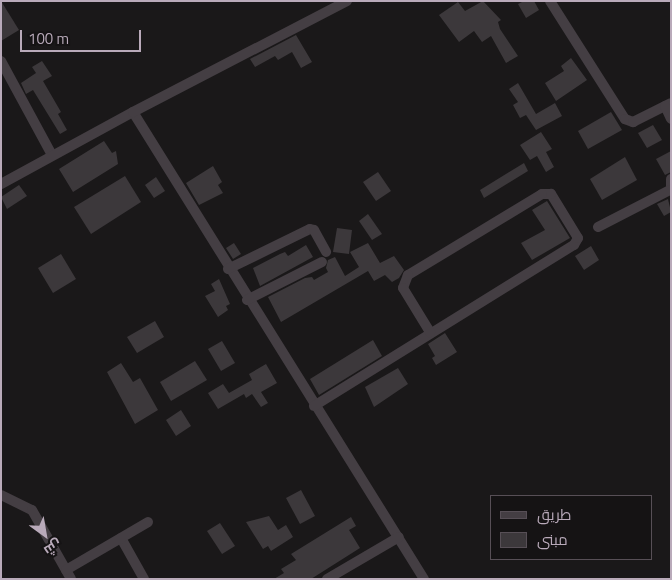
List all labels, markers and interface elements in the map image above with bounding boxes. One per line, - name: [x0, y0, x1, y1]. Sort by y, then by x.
- scale bar: [22, 20, 144, 52]
- text: 100 m: [28, 27, 69, 50]
- legend: [490, 495, 652, 560]
- text: طريق: [537, 503, 571, 526]
- north arrow: [20, 510, 70, 560]
- text: مبنى: [537, 528, 568, 551]
- text: ش: [40, 534, 66, 562]

